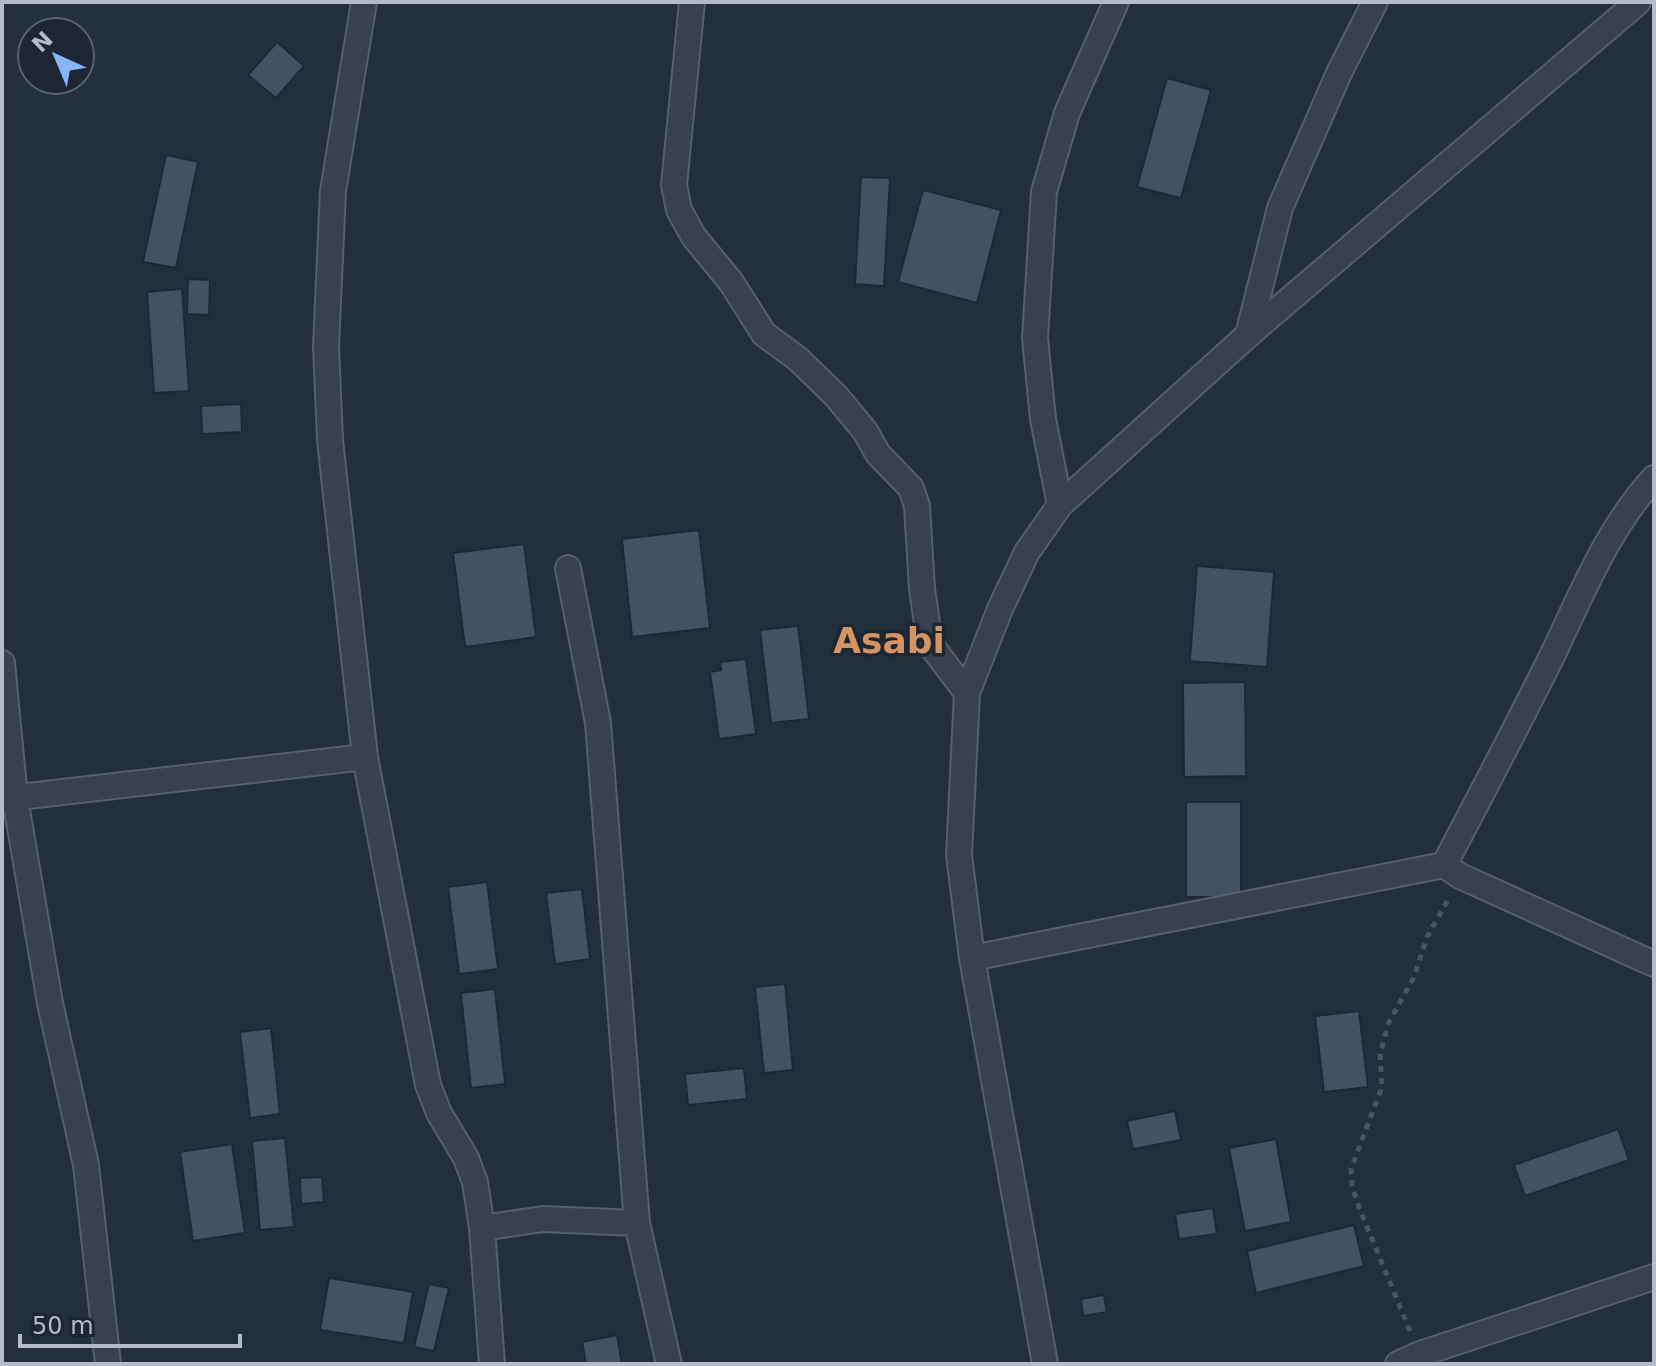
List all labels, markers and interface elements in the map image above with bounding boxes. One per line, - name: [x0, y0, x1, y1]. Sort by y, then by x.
- north arrow: [16, 16, 96, 96]
- text: N: [27, 27, 58, 57]
- district label: Asabi: [833, 620, 945, 661]
- scale bar: [20, 1298, 240, 1348]
- text: 50 m: [32, 1312, 94, 1340]

